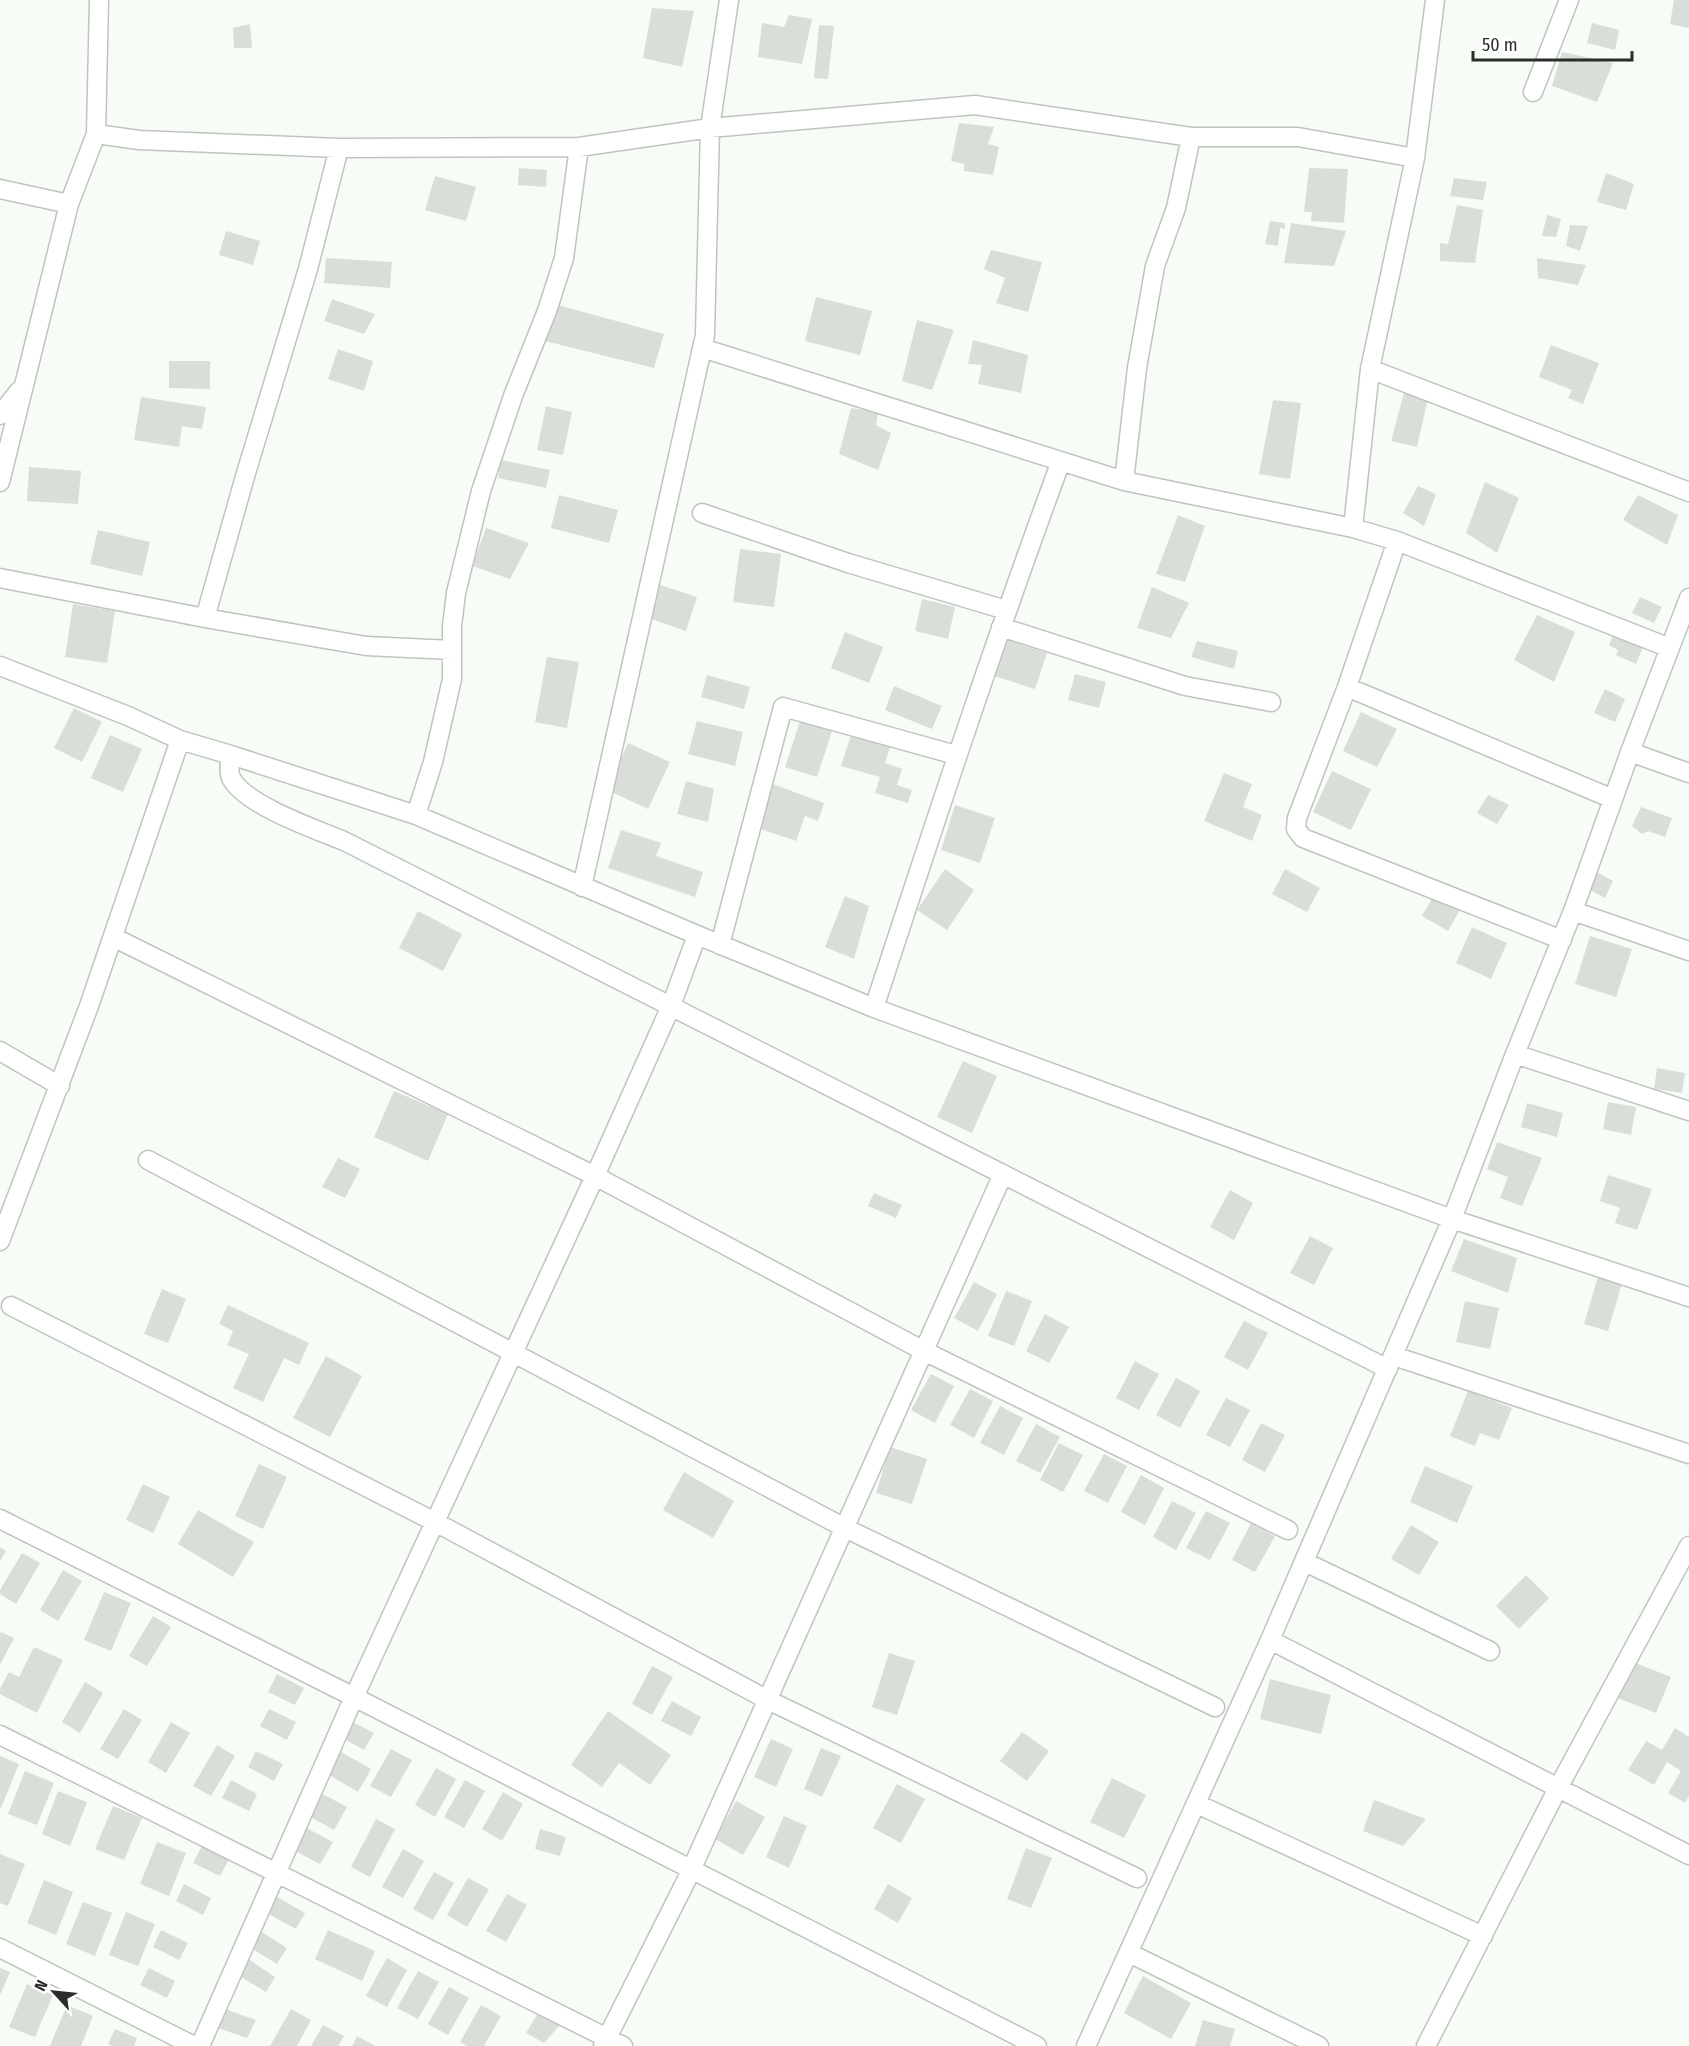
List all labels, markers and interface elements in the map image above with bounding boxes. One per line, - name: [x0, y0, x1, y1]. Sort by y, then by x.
- scale bar: [1473, 24, 1632, 62]
- text: 50 m: [1482, 34, 1518, 56]
- north arrow: [24, 1962, 84, 2022]
- text: N: [30, 1977, 52, 1994]

